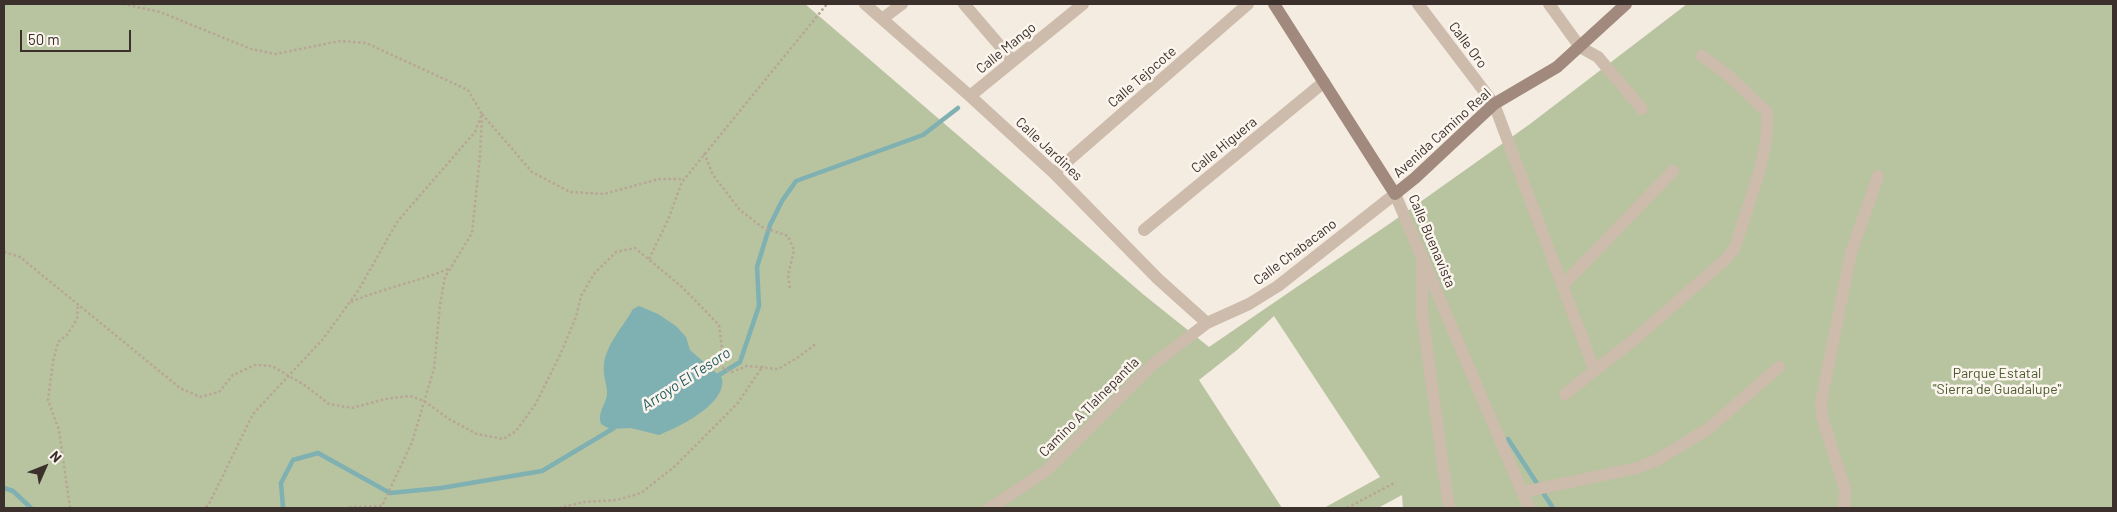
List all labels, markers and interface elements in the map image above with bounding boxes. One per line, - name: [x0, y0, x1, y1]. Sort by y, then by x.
- street label: Calle Mango: [973, 19, 1039, 77]
- street label: Calle Oro: [1445, 19, 1491, 71]
- scale bar: [22, 20, 134, 52]
- text: 50 m: [28, 30, 60, 48]
- street label: Calle Tejocote: [1104, 43, 1180, 111]
- street label: Avenida Camino Real: [1390, 85, 1494, 181]
- street label: Calle Higuera: [1188, 113, 1260, 177]
- street label: Calle Jardines: [1012, 114, 1086, 184]
- street label: Calle Buenavista: [1405, 192, 1459, 290]
- street label: Calle Chabacano: [1250, 215, 1340, 289]
- water label: Arroyo El Tesoro: [638, 344, 734, 414]
- street label: Camino A Tlalnepantla: [1036, 354, 1142, 460]
- park label: Parque Estatal "Sierra de Guadalupe": [1933, 365, 2061, 398]
- north arrow: [20, 442, 70, 492]
- text: N: [47, 447, 65, 465]

